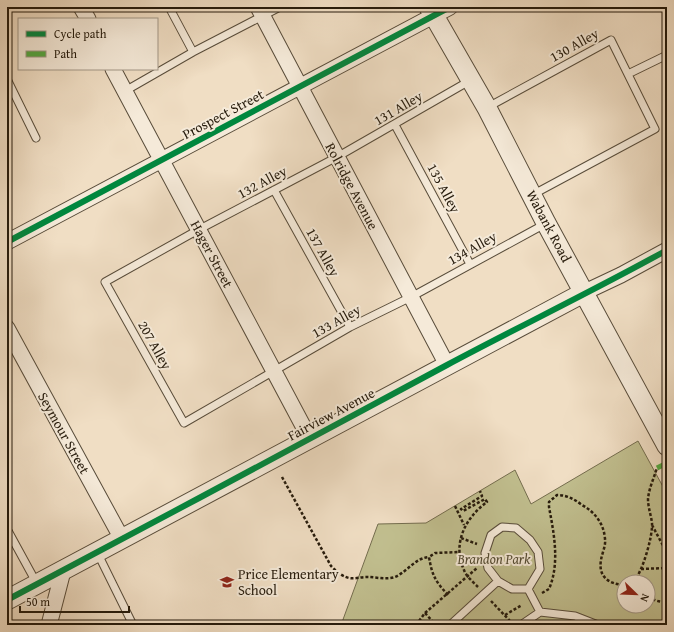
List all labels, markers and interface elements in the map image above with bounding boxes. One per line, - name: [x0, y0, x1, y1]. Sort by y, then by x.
- legend: [18, 18, 158, 70]
- street label: 130 Alley: [546, 23, 602, 67]
- text: Cycle path: [54, 25, 107, 42]
- text: Path: [54, 45, 77, 62]
- street label: Prospect Street: [179, 84, 267, 144]
- street label: 131 Alley: [370, 86, 426, 130]
- street label: Rolridge Avenue: [321, 139, 384, 233]
- street label: 135 Alley: [423, 160, 465, 216]
- street label: 132 Alley: [234, 161, 290, 203]
- street label: Wabank Road: [522, 186, 577, 266]
- street label: Hager Street: [186, 217, 238, 291]
- street label: 137 Alley: [301, 224, 345, 280]
- street label: 134 Alley: [444, 226, 500, 270]
- street label: 133 Alley: [308, 299, 364, 343]
- street label: 207 Alley: [133, 317, 177, 373]
- street label: Fairview Avenue: [284, 382, 379, 445]
- street label: Seymour Street: [33, 388, 95, 478]
- park label: Brandon Park: [457, 549, 531, 569]
- place label: Price Elementary School: [238, 564, 339, 600]
- school or university icon: Price Elementary School: [219, 574, 235, 590]
- north arrow: [616, 574, 656, 614]
- scale bar: [20, 588, 129, 614]
- text: N: [636, 591, 654, 605]
- text: 50 m: [26, 593, 50, 610]

